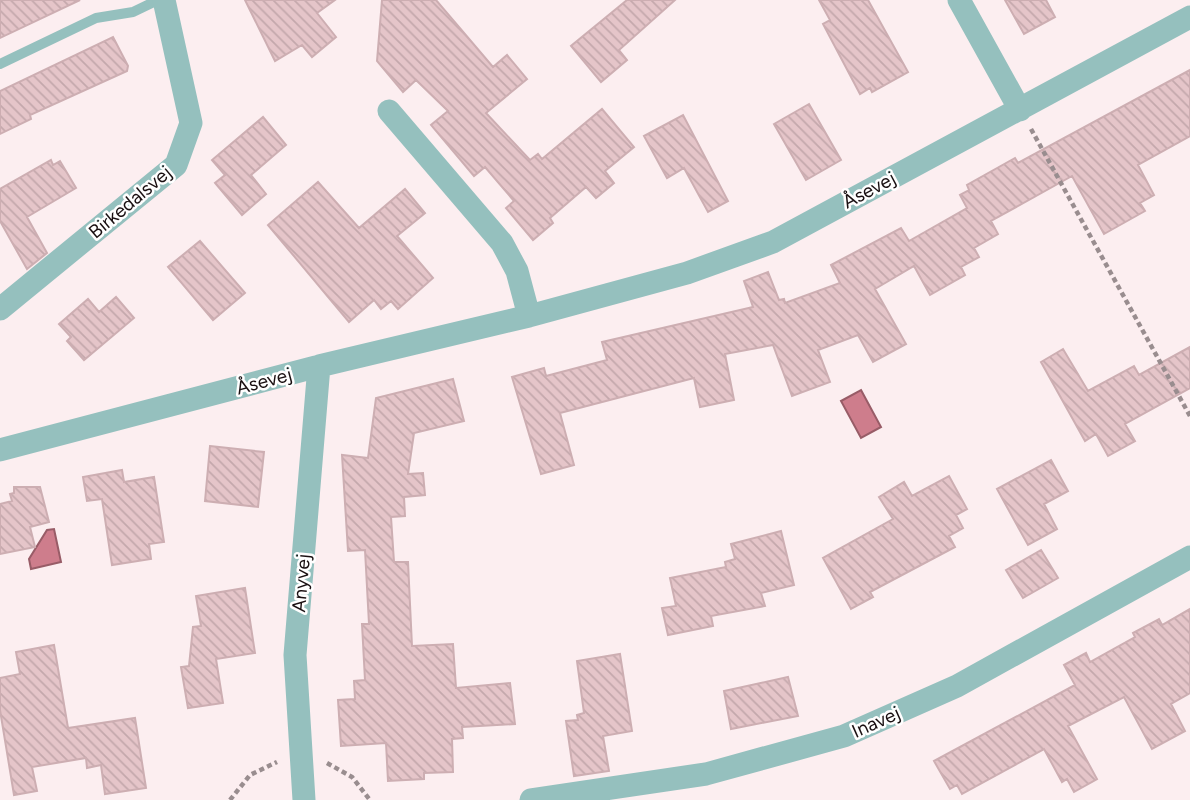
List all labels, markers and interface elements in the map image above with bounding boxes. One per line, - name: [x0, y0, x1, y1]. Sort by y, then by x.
- street label: Birkedalsvej: [84, 161, 176, 243]
- street label: Åsevej: [838, 166, 900, 214]
- street label: Åsevej: [234, 363, 294, 399]
- street label: Anyvej: [287, 553, 315, 613]
- street label: Inavej: [848, 701, 904, 743]

